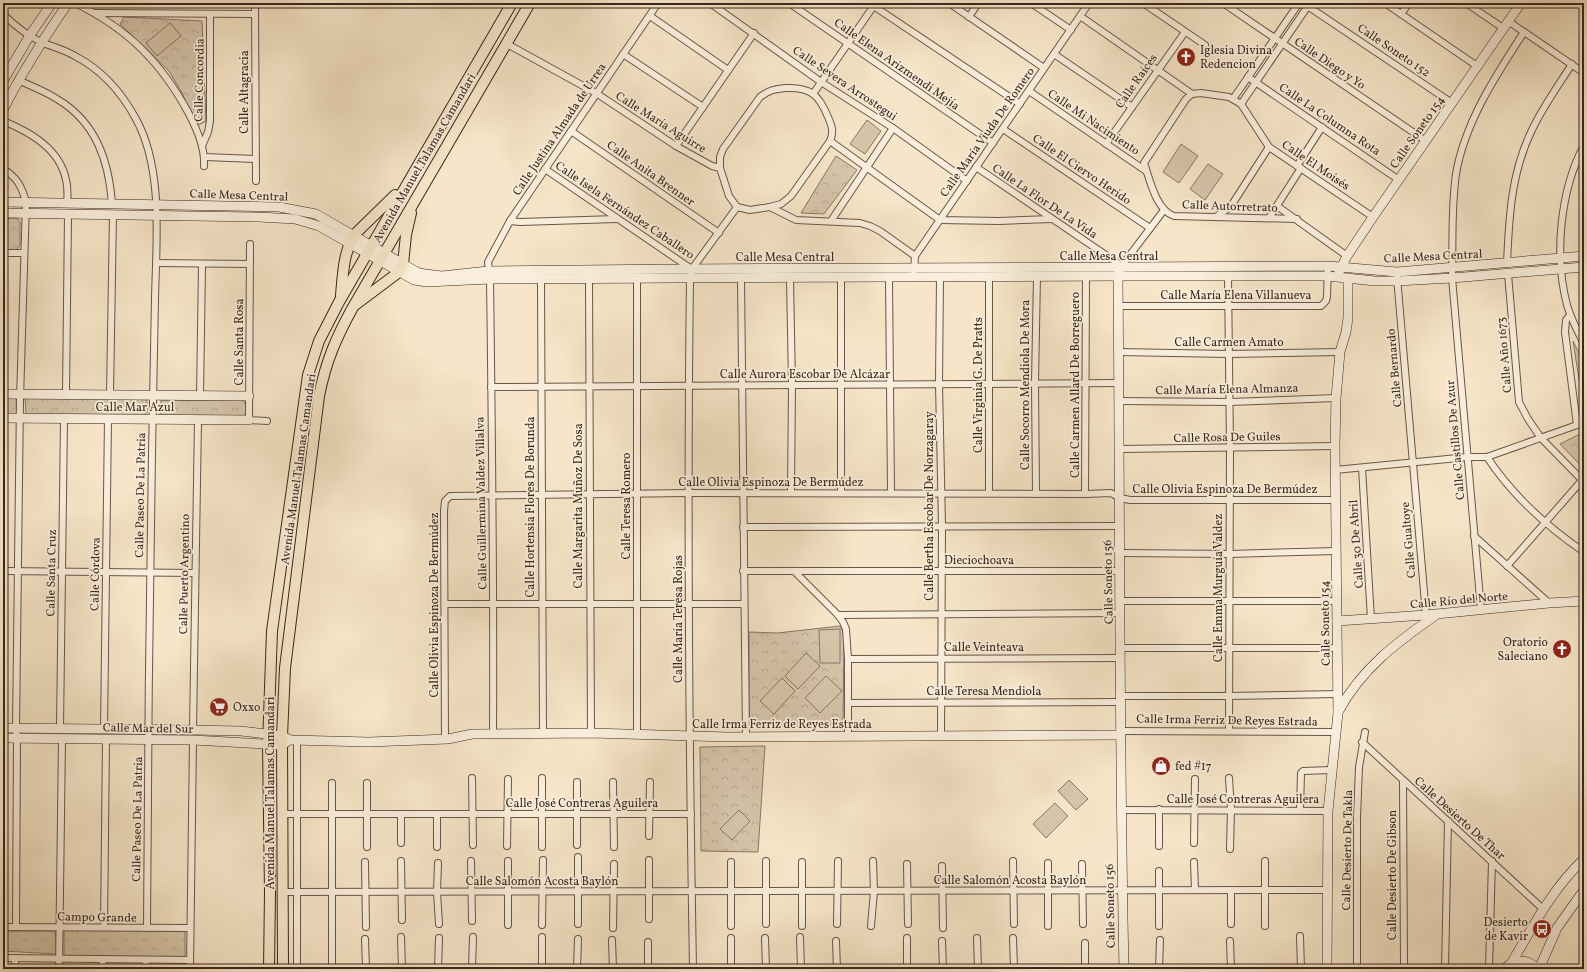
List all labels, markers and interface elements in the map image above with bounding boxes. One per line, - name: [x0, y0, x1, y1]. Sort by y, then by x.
- street label: Calle Elena Arizmendi Mejía: [830, 15, 962, 114]
- street label: Calle Soneto 152: [1354, 21, 1433, 81]
- street label: Calle Diego y Yo: [1291, 34, 1368, 94]
- street label: Calle Concordia: [191, 38, 209, 122]
- street label: Calle Severa Arrostegui: [789, 43, 900, 125]
- place label: Iglesia Divina Redencion: [1200, 43, 1272, 73]
- church icon: Iglesia Divina Redencion: [1175, 46, 1197, 68]
- street label: Calle Altagracia: [237, 50, 253, 134]
- street label: Calle Raíces: [1112, 51, 1161, 112]
- street label: Calle Justina Almada de Urrea: [509, 60, 610, 199]
- street label: Calle María Viuda De Romero: [937, 65, 1039, 201]
- street label: Avenida Manuel Talamas Camandari: [370, 71, 480, 246]
- street label: Calle La Columna Rota: [1275, 80, 1383, 160]
- street label: Calle Mi Nacimiento: [1044, 86, 1143, 160]
- street label: Calle María Aguirre: [612, 89, 709, 157]
- street label: Calle Soneto 154: [1387, 93, 1449, 172]
- street label: Calle El Ciervo Herido: [1029, 131, 1134, 209]
- street label: Calle Anita Brenner: [603, 137, 698, 210]
- street label: Calle El Moisés: [1278, 137, 1353, 195]
- street label: Calle Isela Fernández Caballero: [552, 158, 697, 264]
- street label: Calle La Flor De La Vida: [989, 161, 1100, 243]
- street label: Calle Mesa Central: [189, 186, 289, 206]
- street label: Calle Autorretrato: [1182, 197, 1278, 217]
- street label: Calle Mesa Central: [1383, 246, 1483, 268]
- street label: Calle Mesa Central: [1060, 249, 1159, 265]
- street label: Calle Mesa Central: [736, 250, 835, 266]
- street label: Calle María Elena Villanueva: [1160, 288, 1312, 304]
- street label: Calle Carmen Allard De Borreguero: [1068, 292, 1084, 478]
- street label: Calle Santa Rosa: [232, 299, 248, 385]
- street label: Calle Socorro Mendiola De Mora: [1018, 300, 1034, 470]
- street label: Calle Año 1673: [1494, 316, 1516, 393]
- street label: Calle Virginia G. De Pratts: [971, 317, 987, 453]
- street label: Calle Bernardo: [1384, 328, 1406, 408]
- street label: Calle Carmen Amato: [1174, 335, 1284, 351]
- street label: Calle Aurora Escobar De Alcázar: [720, 367, 890, 383]
- street label: Avenida Manuel Talamas Camandari: [278, 372, 320, 566]
- street label: Calle Castillos De Azur: [1443, 379, 1469, 500]
- street label: Calle María Elena Almanza: [1155, 381, 1299, 399]
- street label: Calle Mar Azul: [96, 400, 175, 416]
- street label: Calle Bertha Escobar De Norzagaray: [922, 411, 938, 601]
- street label: Calle Guillermina Valdez Villalva: [472, 416, 492, 590]
- street label: Calle Hortensia Flores De Borunda: [523, 416, 539, 597]
- street label: Calle Margarita Muñoz De Sosa: [571, 423, 587, 589]
- street label: Calle Rosa De Guiles: [1173, 429, 1281, 447]
- street label: Calle Paseo De La Patria: [132, 432, 150, 558]
- street label: Calle Teresa Romero: [619, 453, 635, 559]
- street label: Calle Olivia Espinoza De Bermúdez: [678, 475, 864, 491]
- street label: Calle Olivia Espinoza De Bermúdez: [1132, 482, 1318, 498]
- street label: Calle 30 De Abril: [1346, 499, 1368, 589]
- street label: Calle Gualtoye: [1398, 501, 1420, 579]
- street label: Calle Olivia Espinoza De Bermúdez: [427, 512, 443, 698]
- street label: Calle Puerto Argentino: [176, 514, 194, 634]
- street label: Calle Emma Murguía Valdez: [1211, 514, 1227, 662]
- street label: Calle Santa Cruz: [43, 529, 61, 617]
- street label: Calle Córdova: [87, 537, 105, 611]
- street label: Calle Soneto 156: [1100, 540, 1118, 624]
- street label: Dieciochoava: [944, 553, 1014, 569]
- street label: Calle María Teresa Rojas: [671, 555, 687, 683]
- street label: Calle Soneto 154: [1317, 580, 1335, 666]
- street label: Calle Río del Norte: [1409, 589, 1509, 613]
- place label: Oratorio Saleciano: [1498, 635, 1548, 665]
- church icon: Oratorio Saleciano: [1551, 638, 1573, 660]
- street label: Calle Veinteava: [944, 640, 1024, 656]
- street label: Calle Teresa Mendiola: [927, 684, 1041, 700]
- supermarket icon: Oxxo: [208, 696, 230, 718]
- street label: Avenida Manuel Talamas Camandari: [263, 696, 279, 889]
- place label: Oxxo: [233, 700, 260, 716]
- street label: Calle Irma Ferriz De Reyes Estrada: [1136, 711, 1318, 731]
- street label: Calle Irma Ferriz de Reyes Estrada: [692, 717, 872, 733]
- street label: Calle Mar del Sur: [103, 720, 193, 738]
- shop icon: fed #17: [1150, 755, 1172, 777]
- street label: Calle Paseo De La Patria: [129, 756, 147, 882]
- place label: fed #17: [1175, 759, 1212, 775]
- street label: Calle Desierto De Thar: [1410, 774, 1508, 864]
- street label: Calle Desierto De Takla: [1339, 789, 1357, 911]
- street label: Calle José Contreras Aguilera: [1167, 792, 1319, 808]
- street label: Calle José Contreras Aguilera: [506, 796, 658, 812]
- street label: Calle Desierto De Gibson: [1385, 810, 1401, 940]
- street label: Calle Soneto 156: [1102, 864, 1120, 948]
- street label: Calle Salomón Acosta Baylón: [934, 873, 1086, 889]
- street label: Calle Salomón Acosta Baylón: [466, 874, 618, 890]
- street label: Campo Grande: [57, 909, 137, 927]
- place label: Desierto de Kavir: [1484, 915, 1528, 945]
- bus stop icon: Desierto de Kavir: [1531, 918, 1553, 940]

